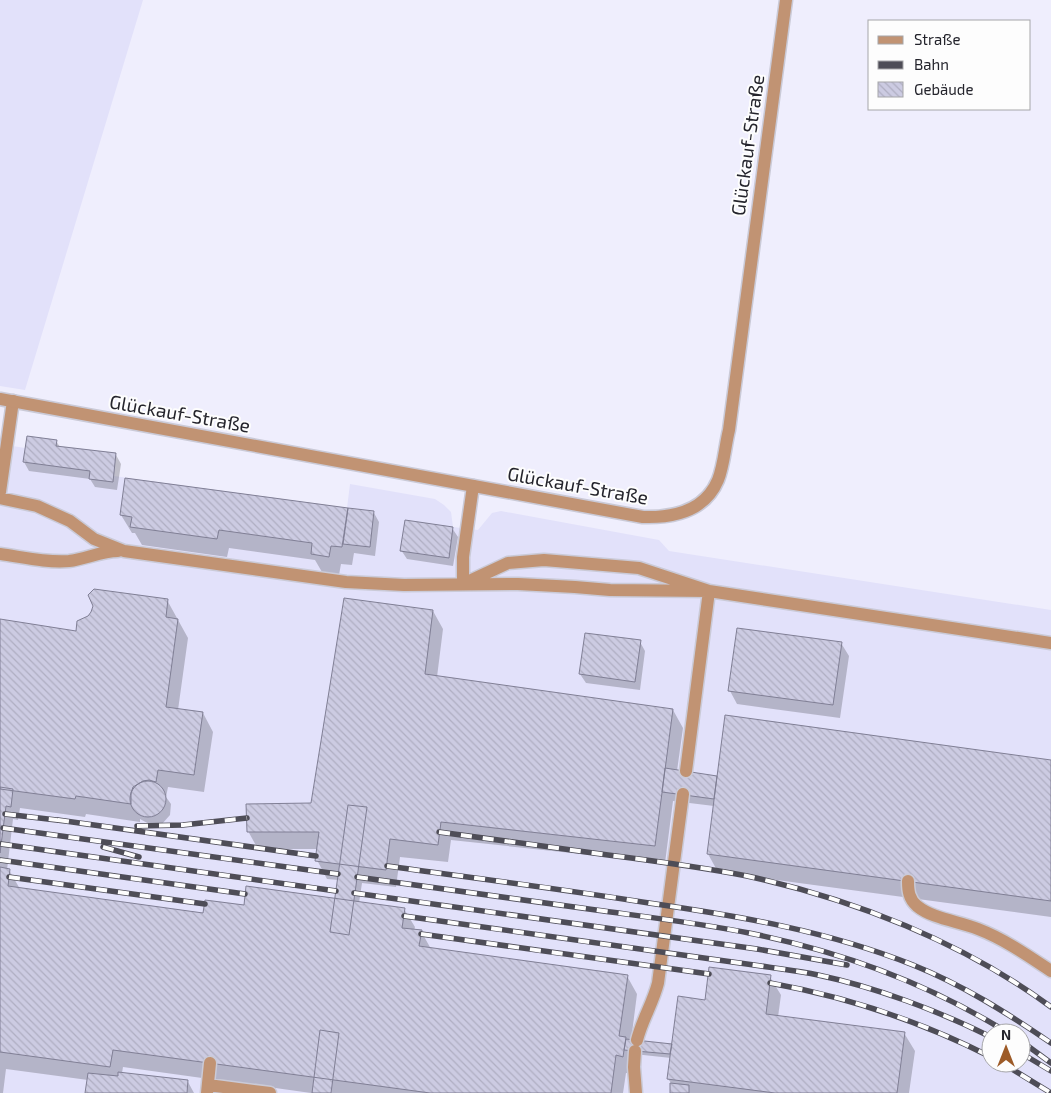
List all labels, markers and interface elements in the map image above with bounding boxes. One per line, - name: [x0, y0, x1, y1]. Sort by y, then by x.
- legend: [868, 20, 1031, 110]
- text: Straße: [914, 30, 960, 48]
- text: Bahn: [914, 55, 949, 73]
- street label: Glückauf-Straße: [726, 73, 768, 217]
- text: Gebäude: [914, 80, 973, 98]
- street label: Glückauf-Straße: [108, 389, 252, 437]
- street label: Glückauf-Straße: [506, 461, 650, 509]
- north arrow: [981, 1023, 1031, 1073]
- text: N: [1001, 1026, 1011, 1043]

